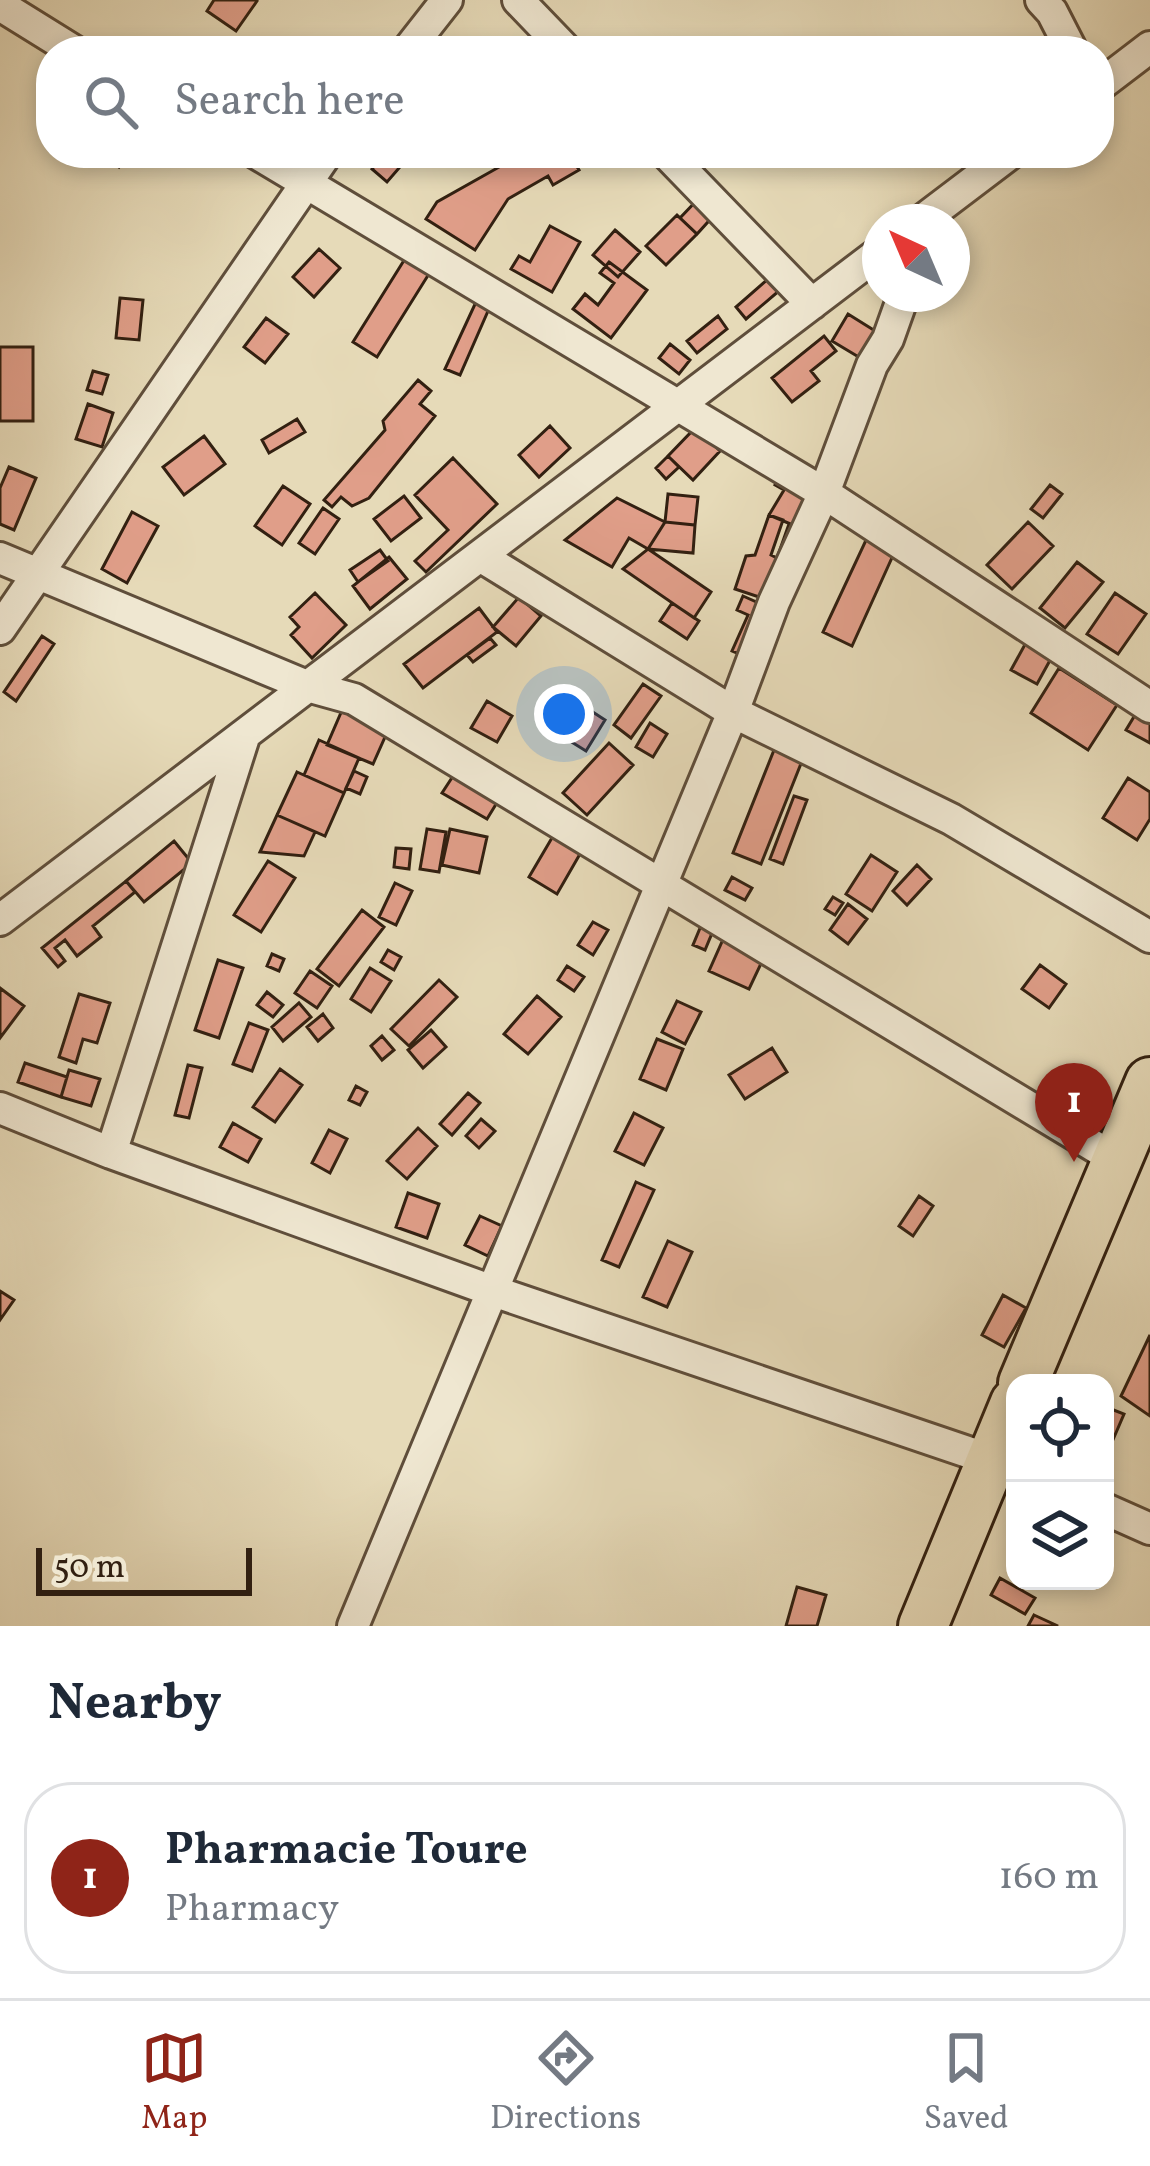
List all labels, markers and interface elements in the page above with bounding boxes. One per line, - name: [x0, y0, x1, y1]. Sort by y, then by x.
- search box: [36, 36, 1114, 168]
- icon: search: [78, 69, 144, 135]
- text: Search here: [174, 71, 405, 134]
- north arrow: [862, 204, 970, 312]
- your location: [534, 684, 594, 744]
- pin: 1: [1035, 1063, 1113, 1162]
- map controls: [1006, 1374, 1114, 1590]
- button: locate: [1006, 1374, 1114, 1482]
- button: layers: [1006, 1482, 1114, 1590]
- scale bar: [36, 1542, 252, 1595]
- text: 50 m: [54, 1546, 125, 1592]
- text: Nearby: [48, 1669, 222, 1740]
- text: Pharmacie Toure: [165, 1820, 528, 1883]
- text: 1: [82, 1851, 98, 1905]
- text: 160 m: [998, 1851, 1099, 1905]
- text: Pharmacy: [165, 1883, 339, 1937]
- tab: Map: [141, 2025, 207, 2143]
- tab: Directions: [490, 2025, 641, 2143]
- tab: Saved: [924, 2025, 1009, 2143]

